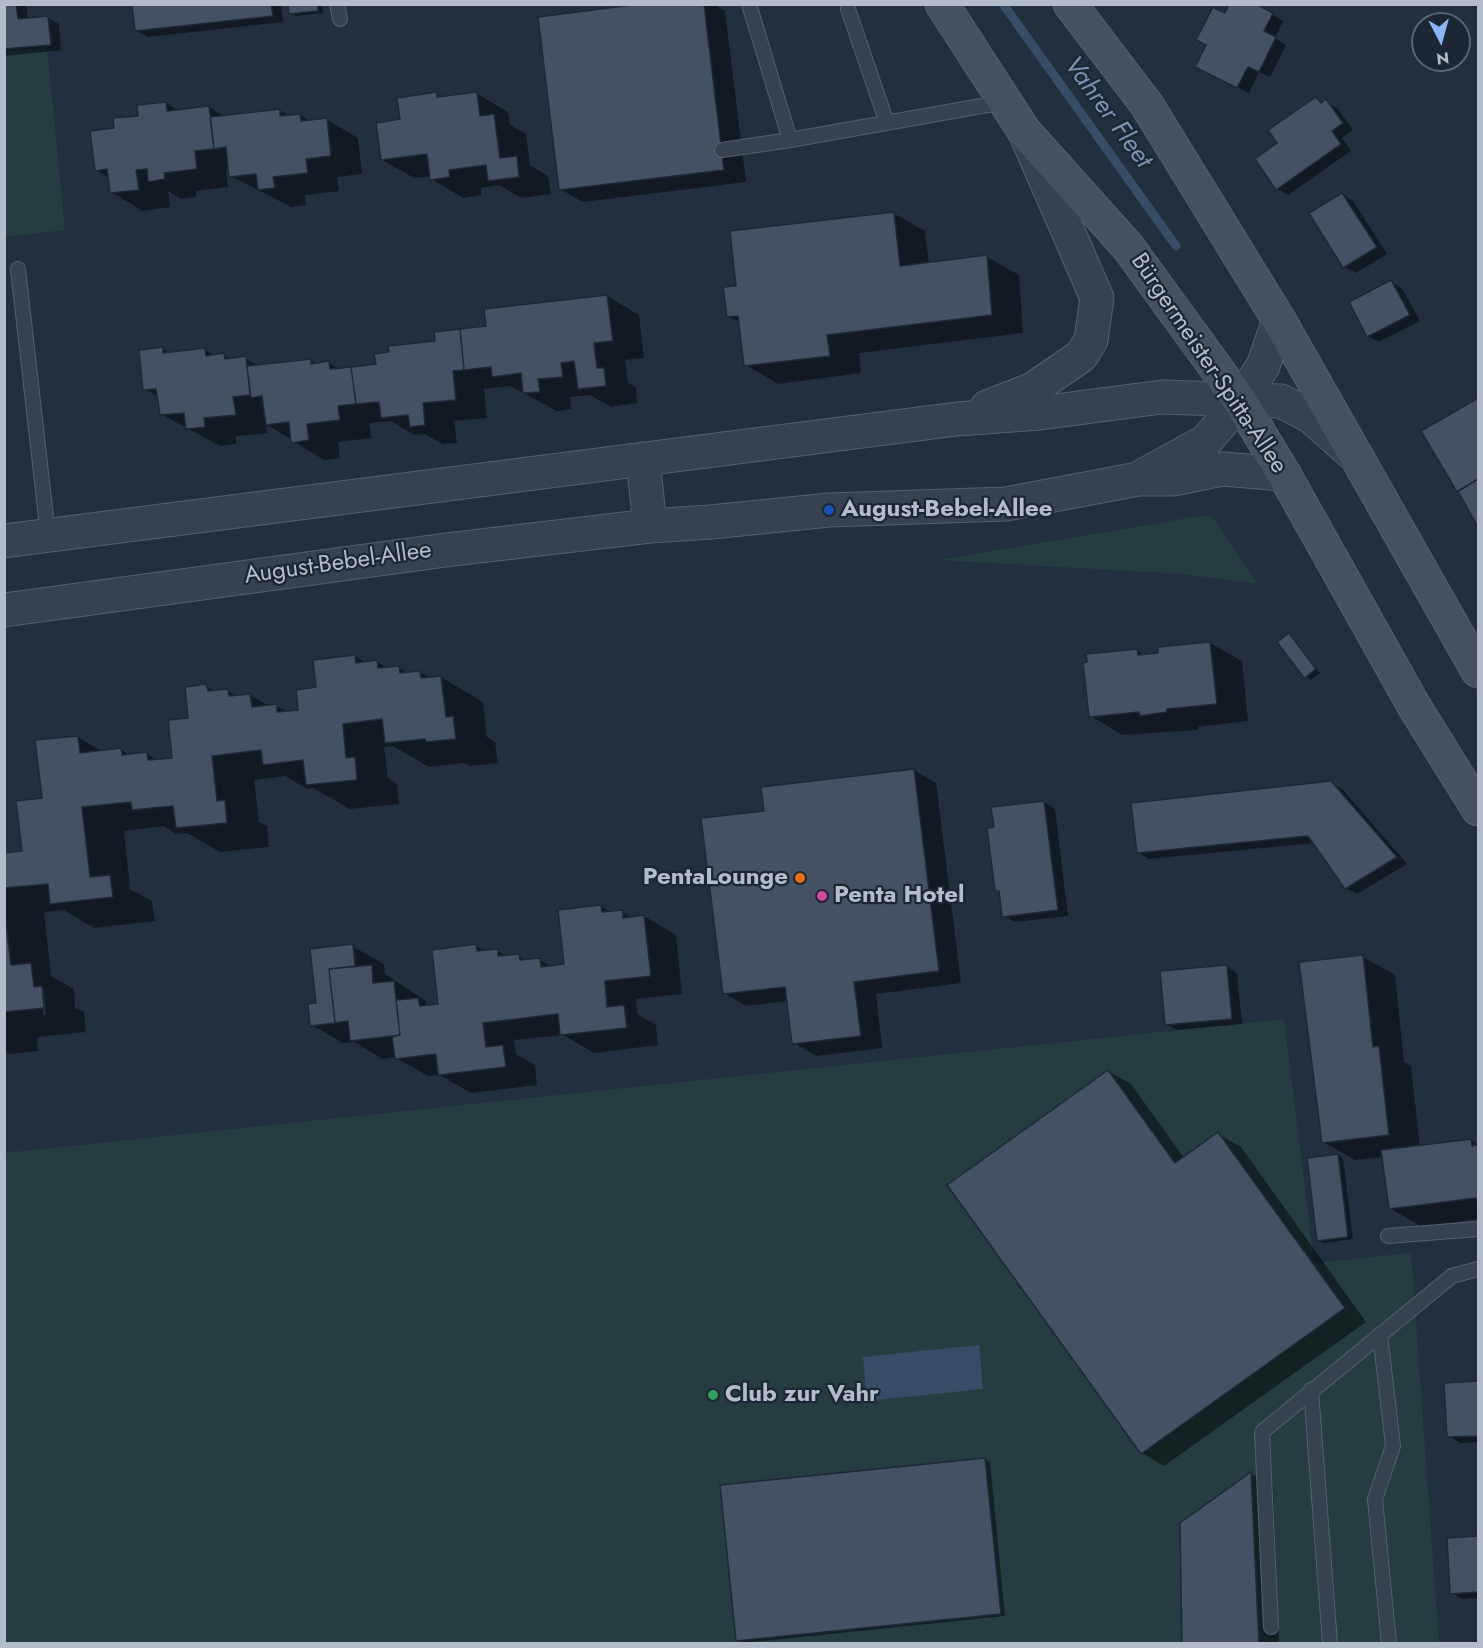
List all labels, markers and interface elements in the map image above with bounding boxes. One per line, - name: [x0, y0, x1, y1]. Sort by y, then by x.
- north arrow: [1411, 12, 1471, 72]
- text: N: [1435, 46, 1450, 71]
- water label: Vahrer Fleet: [1056, 51, 1158, 175]
- street label: Bürgermeister-Spitta-Allee: [1124, 248, 1292, 480]
- place label: August-Bebel-Allee: [841, 496, 1052, 524]
- marker: August-Bebel-Allee: [822, 503, 836, 517]
- street label: August-Bebel-Allee: [243, 537, 433, 591]
- place label: PentaLounge: [643, 864, 788, 892]
- marker: PentaLounge: [793, 871, 807, 885]
- place label: Penta Hotel: [834, 882, 964, 910]
- marker: Penta Hotel: [815, 889, 829, 903]
- place label: Club zur Vahr: [725, 1381, 879, 1409]
- marker: Club zur Vahr: [706, 1388, 720, 1402]

